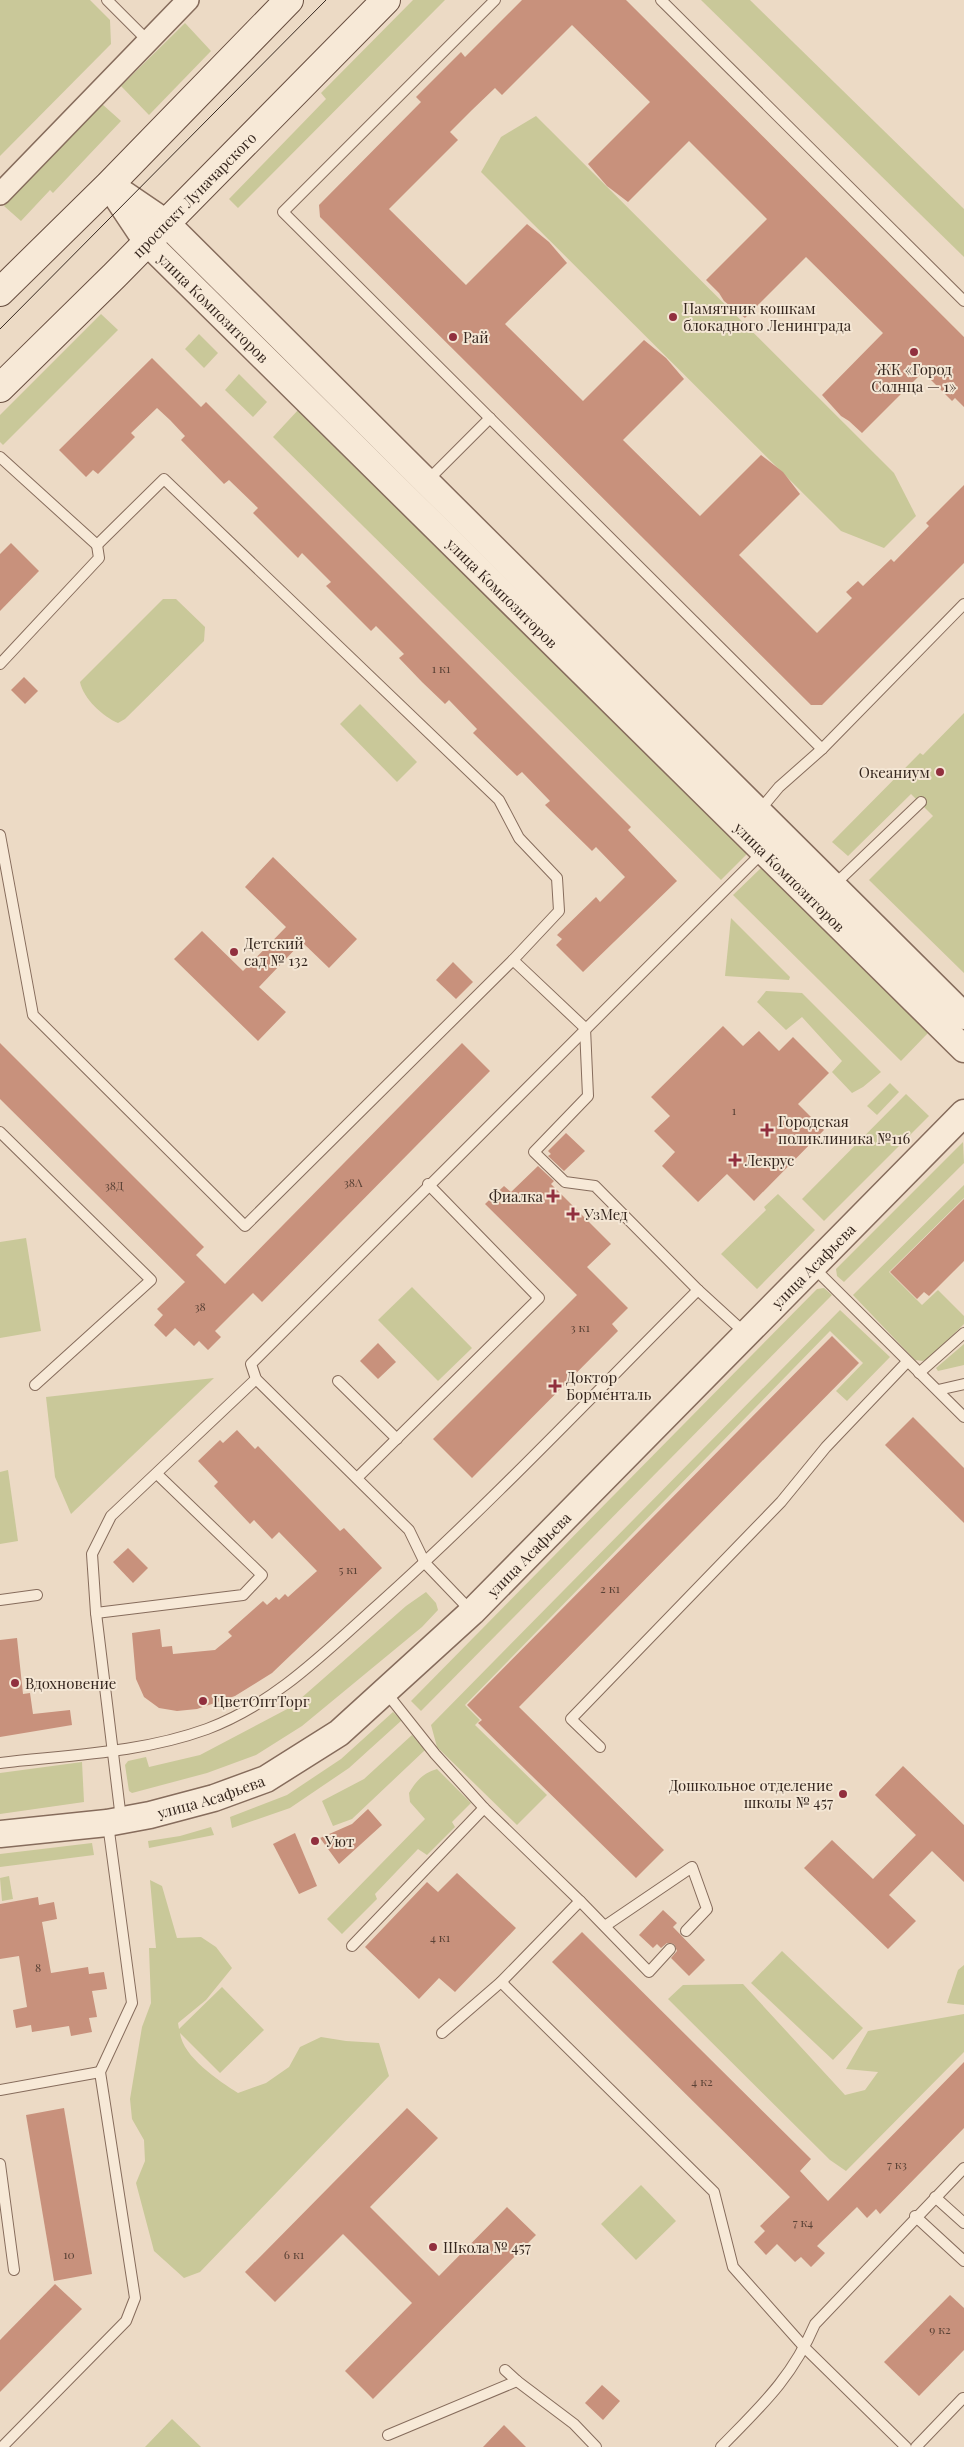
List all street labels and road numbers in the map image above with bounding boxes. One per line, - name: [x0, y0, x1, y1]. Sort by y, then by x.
- street label: проспект Луначарского: [128, 128, 260, 262]
- street label: улица Композиторов: [153, 248, 273, 367]
- street label: улица Композиторов: [442, 533, 562, 652]
- street label: улица Композиторов: [729, 817, 850, 936]
- street label: улица Асафьева: [766, 1219, 860, 1313]
- street label: улица Асафьева: [482, 1507, 576, 1602]
- street label: улица Асафьева: [154, 1770, 268, 1823]

